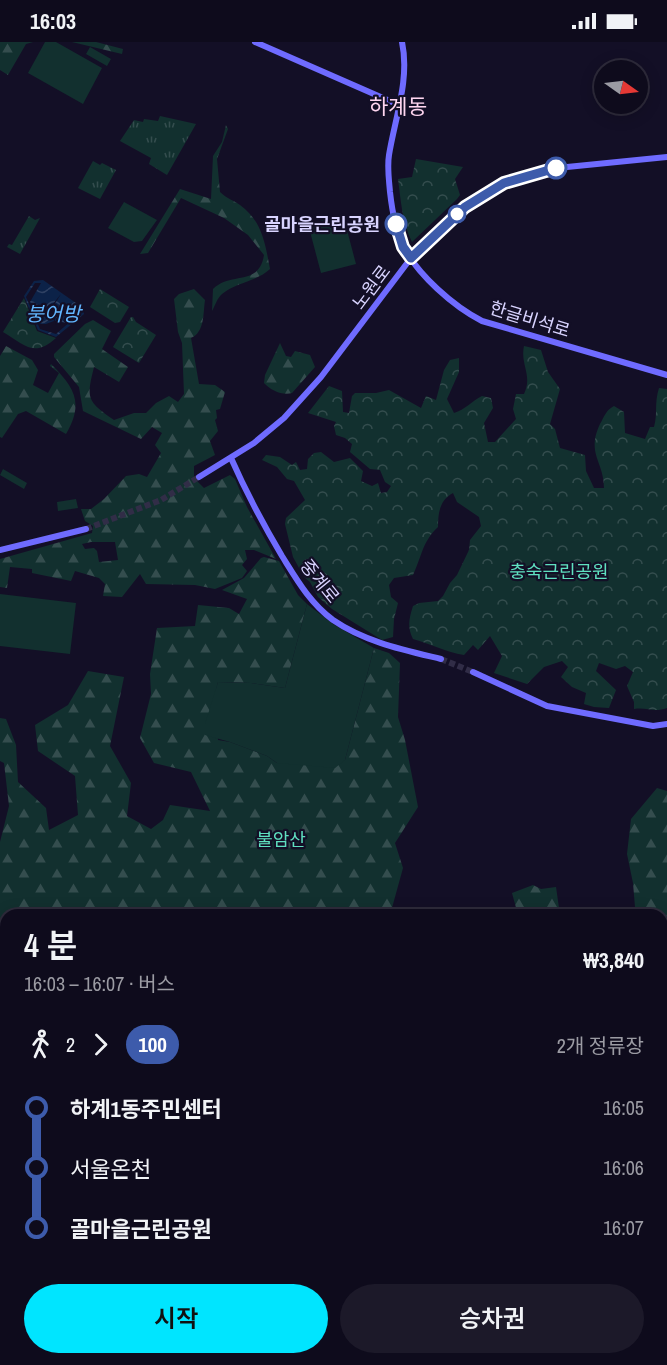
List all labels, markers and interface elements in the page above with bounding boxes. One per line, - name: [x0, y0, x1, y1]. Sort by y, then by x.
- text: 16:03: [30, 6, 76, 36]
- north arrow: [594, 60, 648, 114]
- map controls: [594, 60, 648, 114]
- district label: 하계동: [369, 92, 427, 121]
- unlabelled marker: [545, 157, 567, 179]
- unlabelled marker: [448, 205, 466, 223]
- place label: 골마을근린공원: [264, 212, 380, 237]
- marker: 골마을근린공원: [385, 213, 407, 235]
- street label: 노원로: [346, 260, 396, 314]
- street label: 한글비석로: [487, 295, 573, 343]
- water label: 붕어방: [25, 300, 83, 327]
- street label: 중계로: [295, 554, 345, 608]
- park label: 충숙근린공원: [509, 559, 609, 584]
- park label: 불암산: [256, 827, 306, 852]
- text: 4 분: [24, 923, 77, 967]
- text: ₩3,840: [583, 945, 644, 975]
- text: 16:03 – 16:07 · 버스: [24, 970, 175, 997]
- icon: walk: [24, 1028, 57, 1061]
- icon: forward: [84, 1028, 117, 1061]
- text: 100: [138, 1030, 167, 1059]
- text: 2: [66, 1031, 75, 1058]
- text: 2개 정류장: [557, 1032, 644, 1059]
- text: 하계1동주민센터: [70, 1094, 222, 1124]
- text: 16:05: [603, 1094, 644, 1121]
- text: 서울온천: [70, 1154, 151, 1184]
- text: 16:06: [603, 1154, 644, 1181]
- text: 골마을근린공원: [70, 1214, 212, 1244]
- text: 16:07: [603, 1214, 644, 1241]
- button: 시작: [24, 1284, 328, 1353]
- button: 승차권: [340, 1284, 644, 1353]

